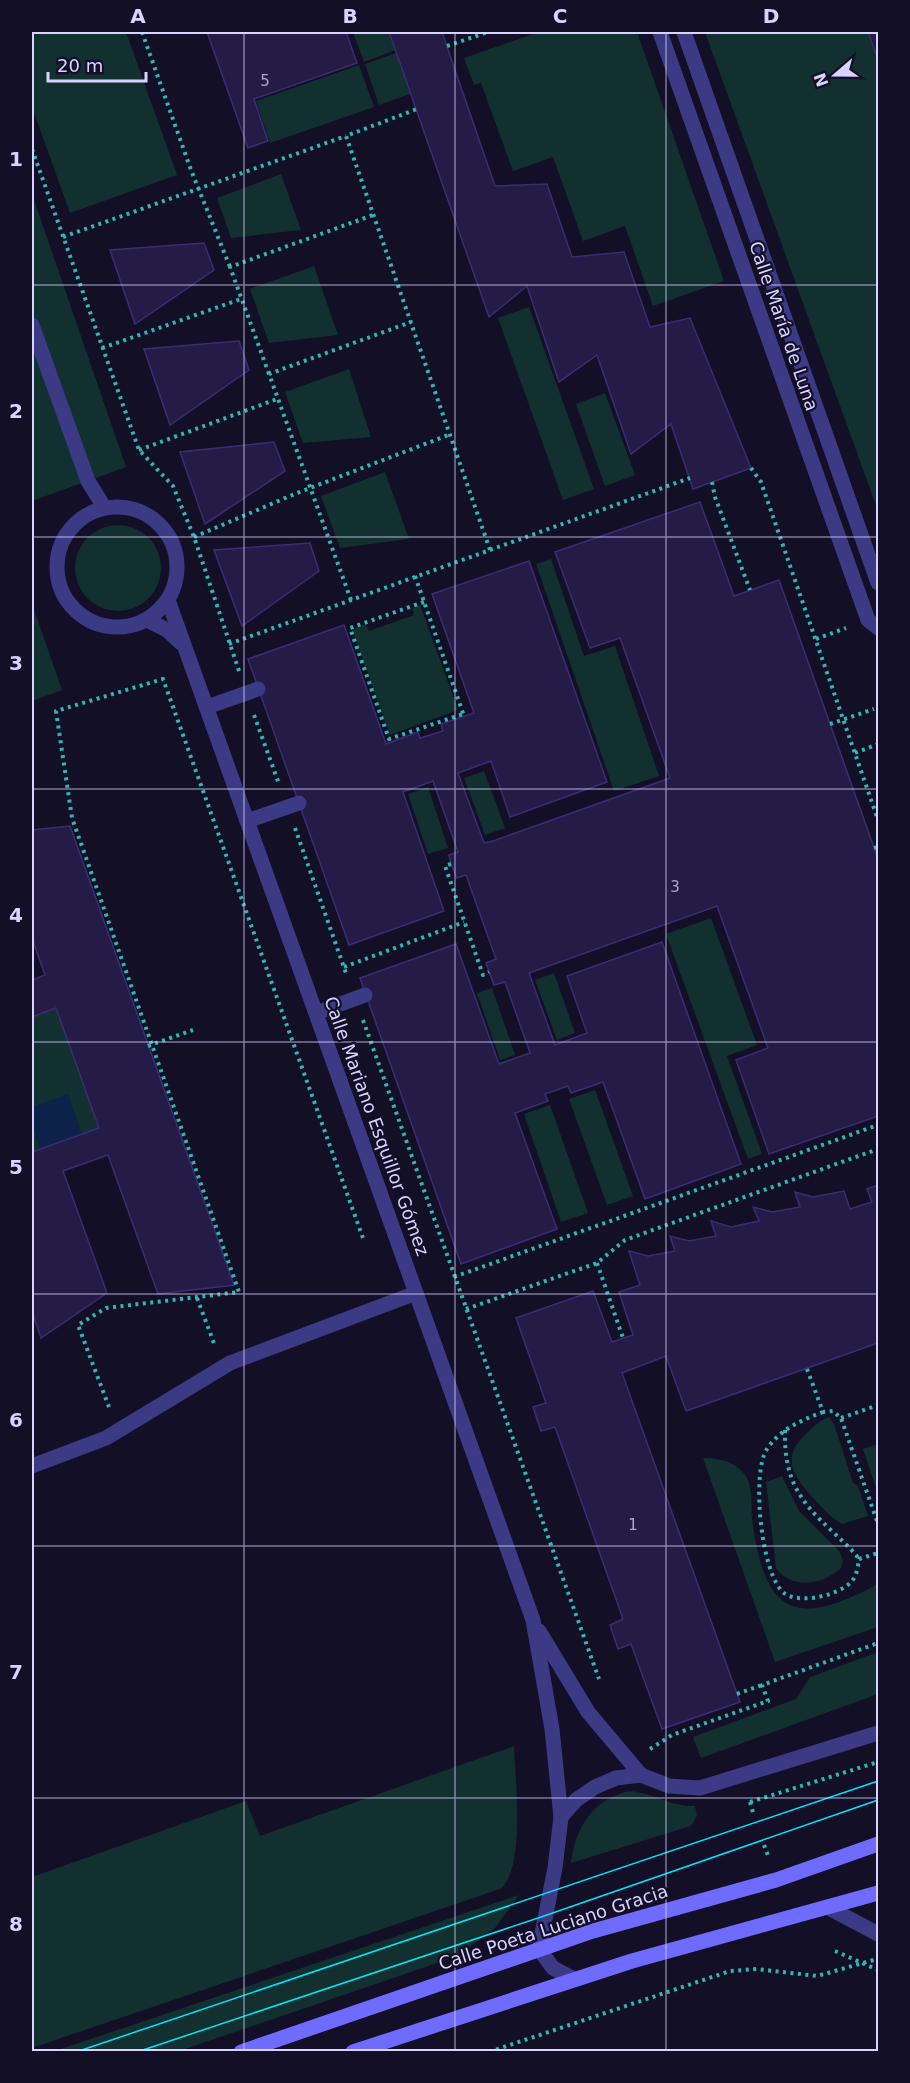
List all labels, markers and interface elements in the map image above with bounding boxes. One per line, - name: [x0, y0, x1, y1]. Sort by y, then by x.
- text: A: [130, 4, 146, 28]
- text: B: [342, 4, 358, 28]
- text: C: [553, 4, 567, 28]
- text: D: [763, 4, 779, 28]
- scale bar: [48, 45, 146, 83]
- north arrow: [805, 45, 865, 105]
- text: 20 m: [57, 55, 103, 76]
- text: N: [810, 70, 833, 90]
- house number: 5: [260, 72, 270, 90]
- text: 1: [9, 147, 23, 171]
- street label: Calle María de Luna: [745, 238, 823, 414]
- text: 2: [9, 399, 23, 423]
- text: 3: [9, 651, 23, 675]
- house number: 3: [670, 878, 680, 896]
- text: 4: [9, 903, 23, 927]
- street label: Calle Mariano Esquillor Gómez: [320, 994, 434, 1258]
- text: 5: [9, 1155, 23, 1179]
- text: 6: [9, 1408, 23, 1432]
- house number: 1: [628, 1516, 638, 1534]
- text: 7: [9, 1660, 23, 1684]
- street label: Calle Poeta Luciano Gracia: [436, 1880, 670, 1974]
- text: 8: [9, 1912, 23, 1936]

